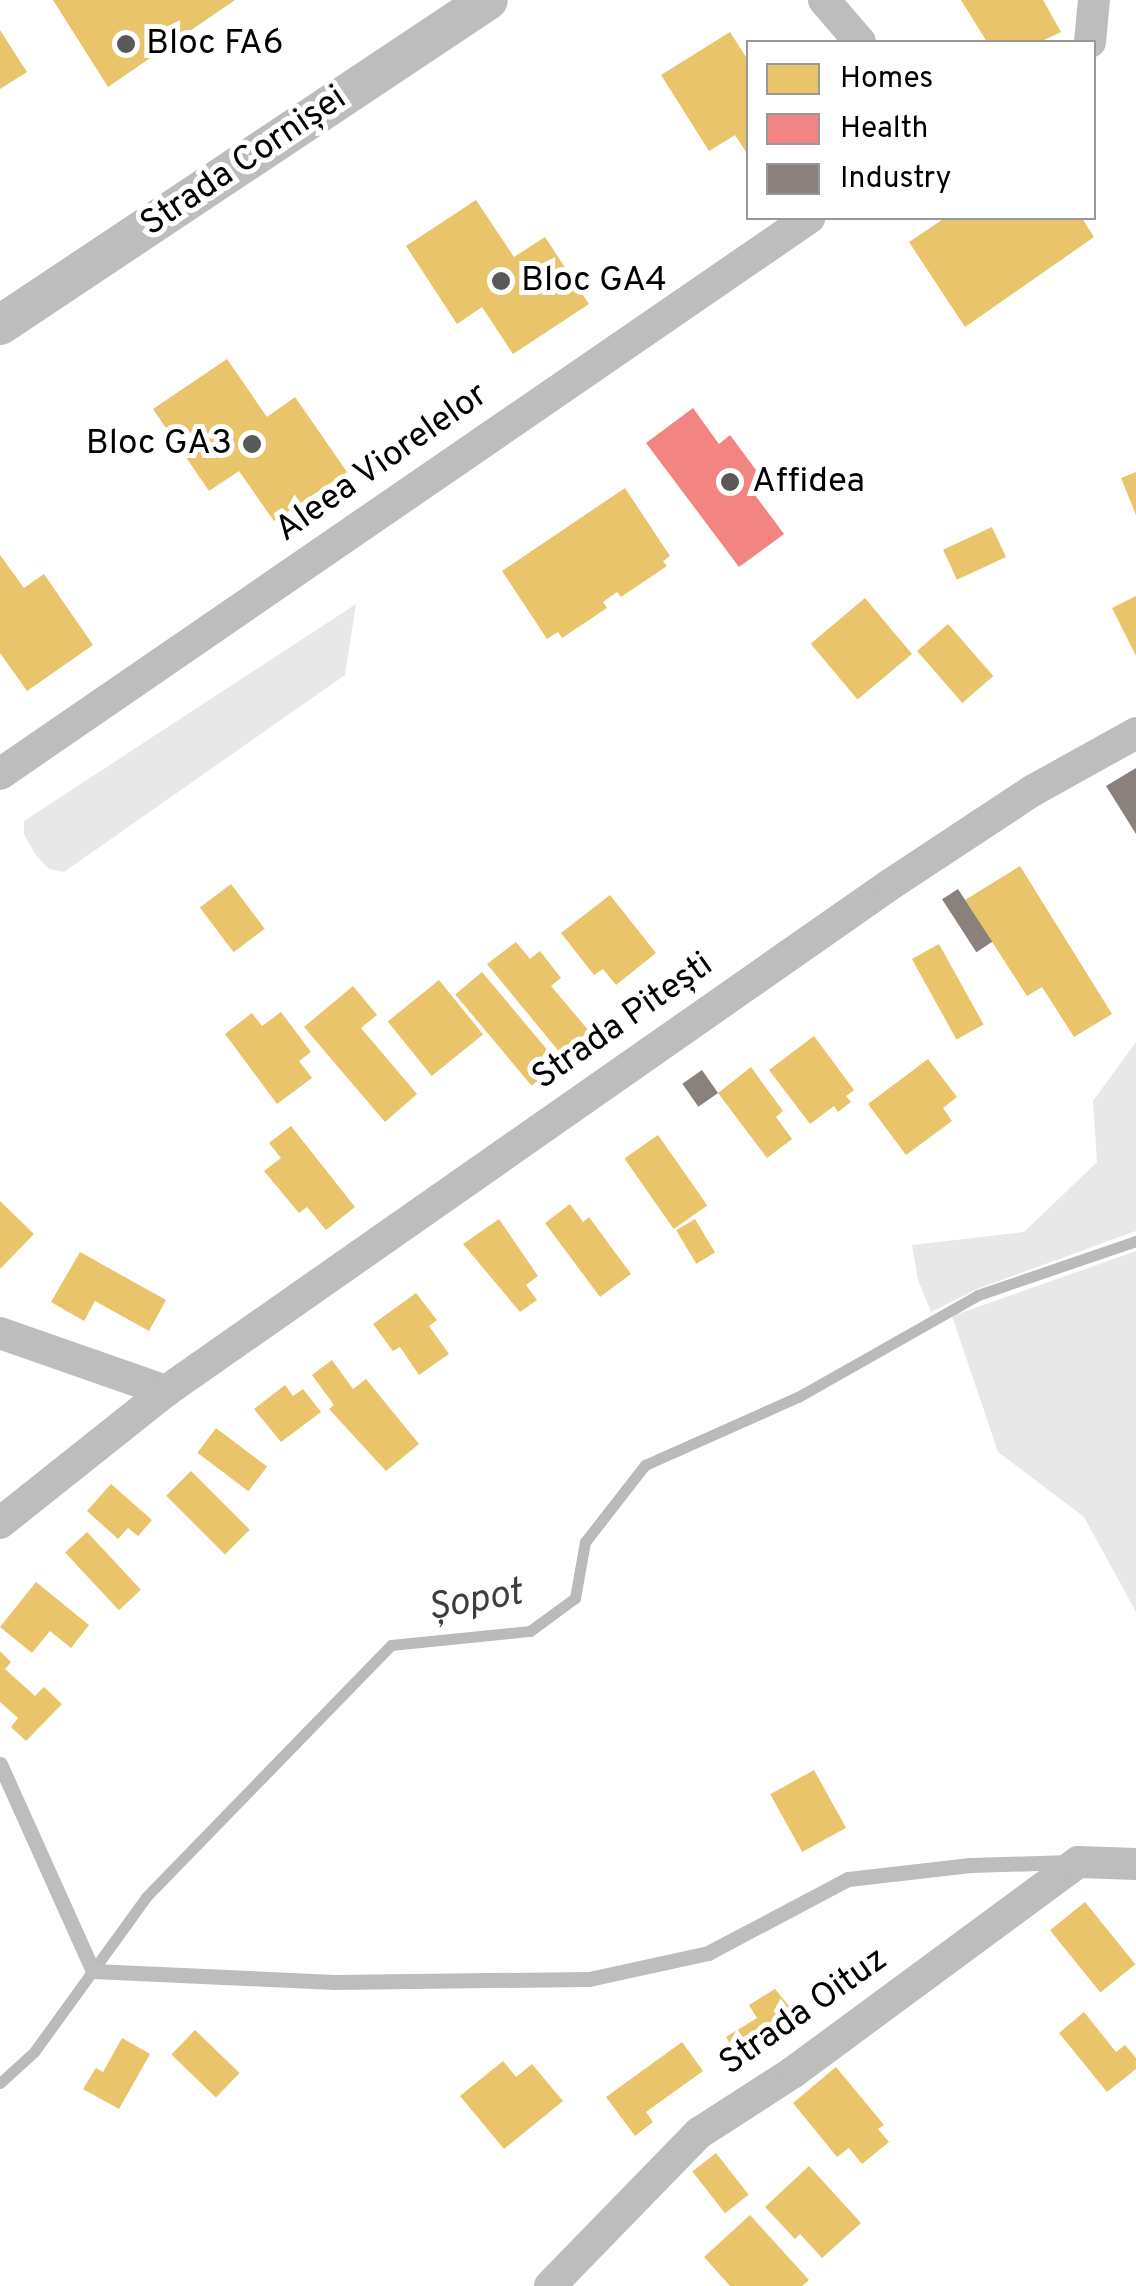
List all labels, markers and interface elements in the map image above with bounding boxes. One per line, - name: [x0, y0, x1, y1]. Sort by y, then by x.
- place label: Bloc FA6: [146, 23, 284, 65]
- marker: Bloc FA6: [115, 33, 137, 55]
- legend: [746, 40, 1096, 220]
- text: Homes: [840, 61, 933, 98]
- street label: Strada Cornișei: [133, 78, 355, 246]
- text: Health: [840, 111, 928, 148]
- text: Industry: [840, 161, 951, 198]
- place label: Bloc GA4: [521, 260, 667, 302]
- marker: Bloc GA4: [490, 270, 512, 292]
- street label: Aleea Viorelelor: [267, 374, 497, 552]
- place label: Bloc GA3: [86, 423, 232, 465]
- marker: Bloc GA3: [241, 433, 263, 455]
- place label: Affidea: [752, 461, 865, 503]
- marker: Affidea: [717, 469, 743, 495]
- street label: Strada Pitești: [525, 944, 721, 1100]
- water label: Șopot: [424, 1571, 526, 1633]
- street label: Strada Oituz: [712, 1939, 896, 2085]

